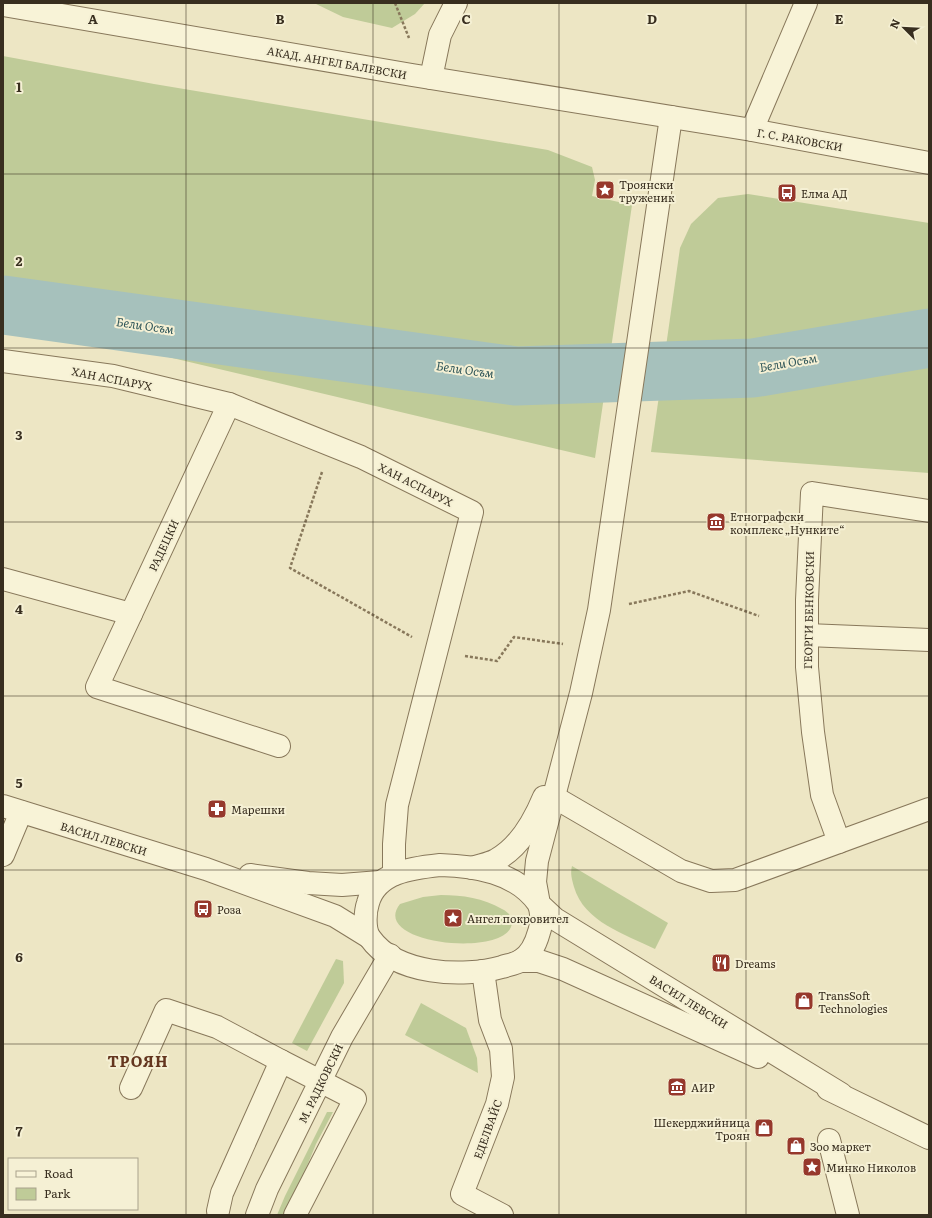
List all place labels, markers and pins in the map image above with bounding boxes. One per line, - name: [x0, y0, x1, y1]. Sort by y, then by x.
- place label: Троянски труженик: [619, 176, 675, 205]
- place icon: Троянски труженик: [594, 179, 616, 201]
- bus stop icon: Елма АД: [776, 182, 798, 204]
- place label: Елма АД: [801, 185, 847, 201]
- place label: Етнографски комплекс „Нунките“: [730, 508, 845, 537]
- museum icon: Етнографски комплекс „Нунките“: [705, 511, 727, 533]
- pharmacy icon: Марешки: [206, 798, 228, 820]
- place label: Марешки: [231, 801, 285, 817]
- bus stop icon: Роза: [192, 898, 214, 920]
- place label: Роза: [217, 901, 241, 917]
- place icon: Ангел покровител: [442, 907, 464, 929]
- place label: Ангел покровител: [467, 910, 569, 926]
- restaurant icon: Dreams: [710, 952, 732, 974]
- place label: Dreams: [735, 955, 776, 971]
- place label: TransSoft Technologies: [818, 987, 888, 1016]
- shop icon: TransSoft Technologies: [793, 990, 815, 1012]
- museum icon: АИР: [666, 1076, 688, 1098]
- place label: АИР: [691, 1079, 715, 1095]
- place label: Шекерджийница Троян: [653, 1114, 750, 1143]
- shop icon: Шекерджийница Троян: [753, 1117, 775, 1139]
- shop icon: Зоо маркет: [785, 1135, 807, 1157]
- place label: Зоо маркет: [810, 1138, 872, 1154]
- place icon: Минко Николов: [801, 1156, 823, 1178]
- place label: Минко Николов: [826, 1159, 916, 1175]

